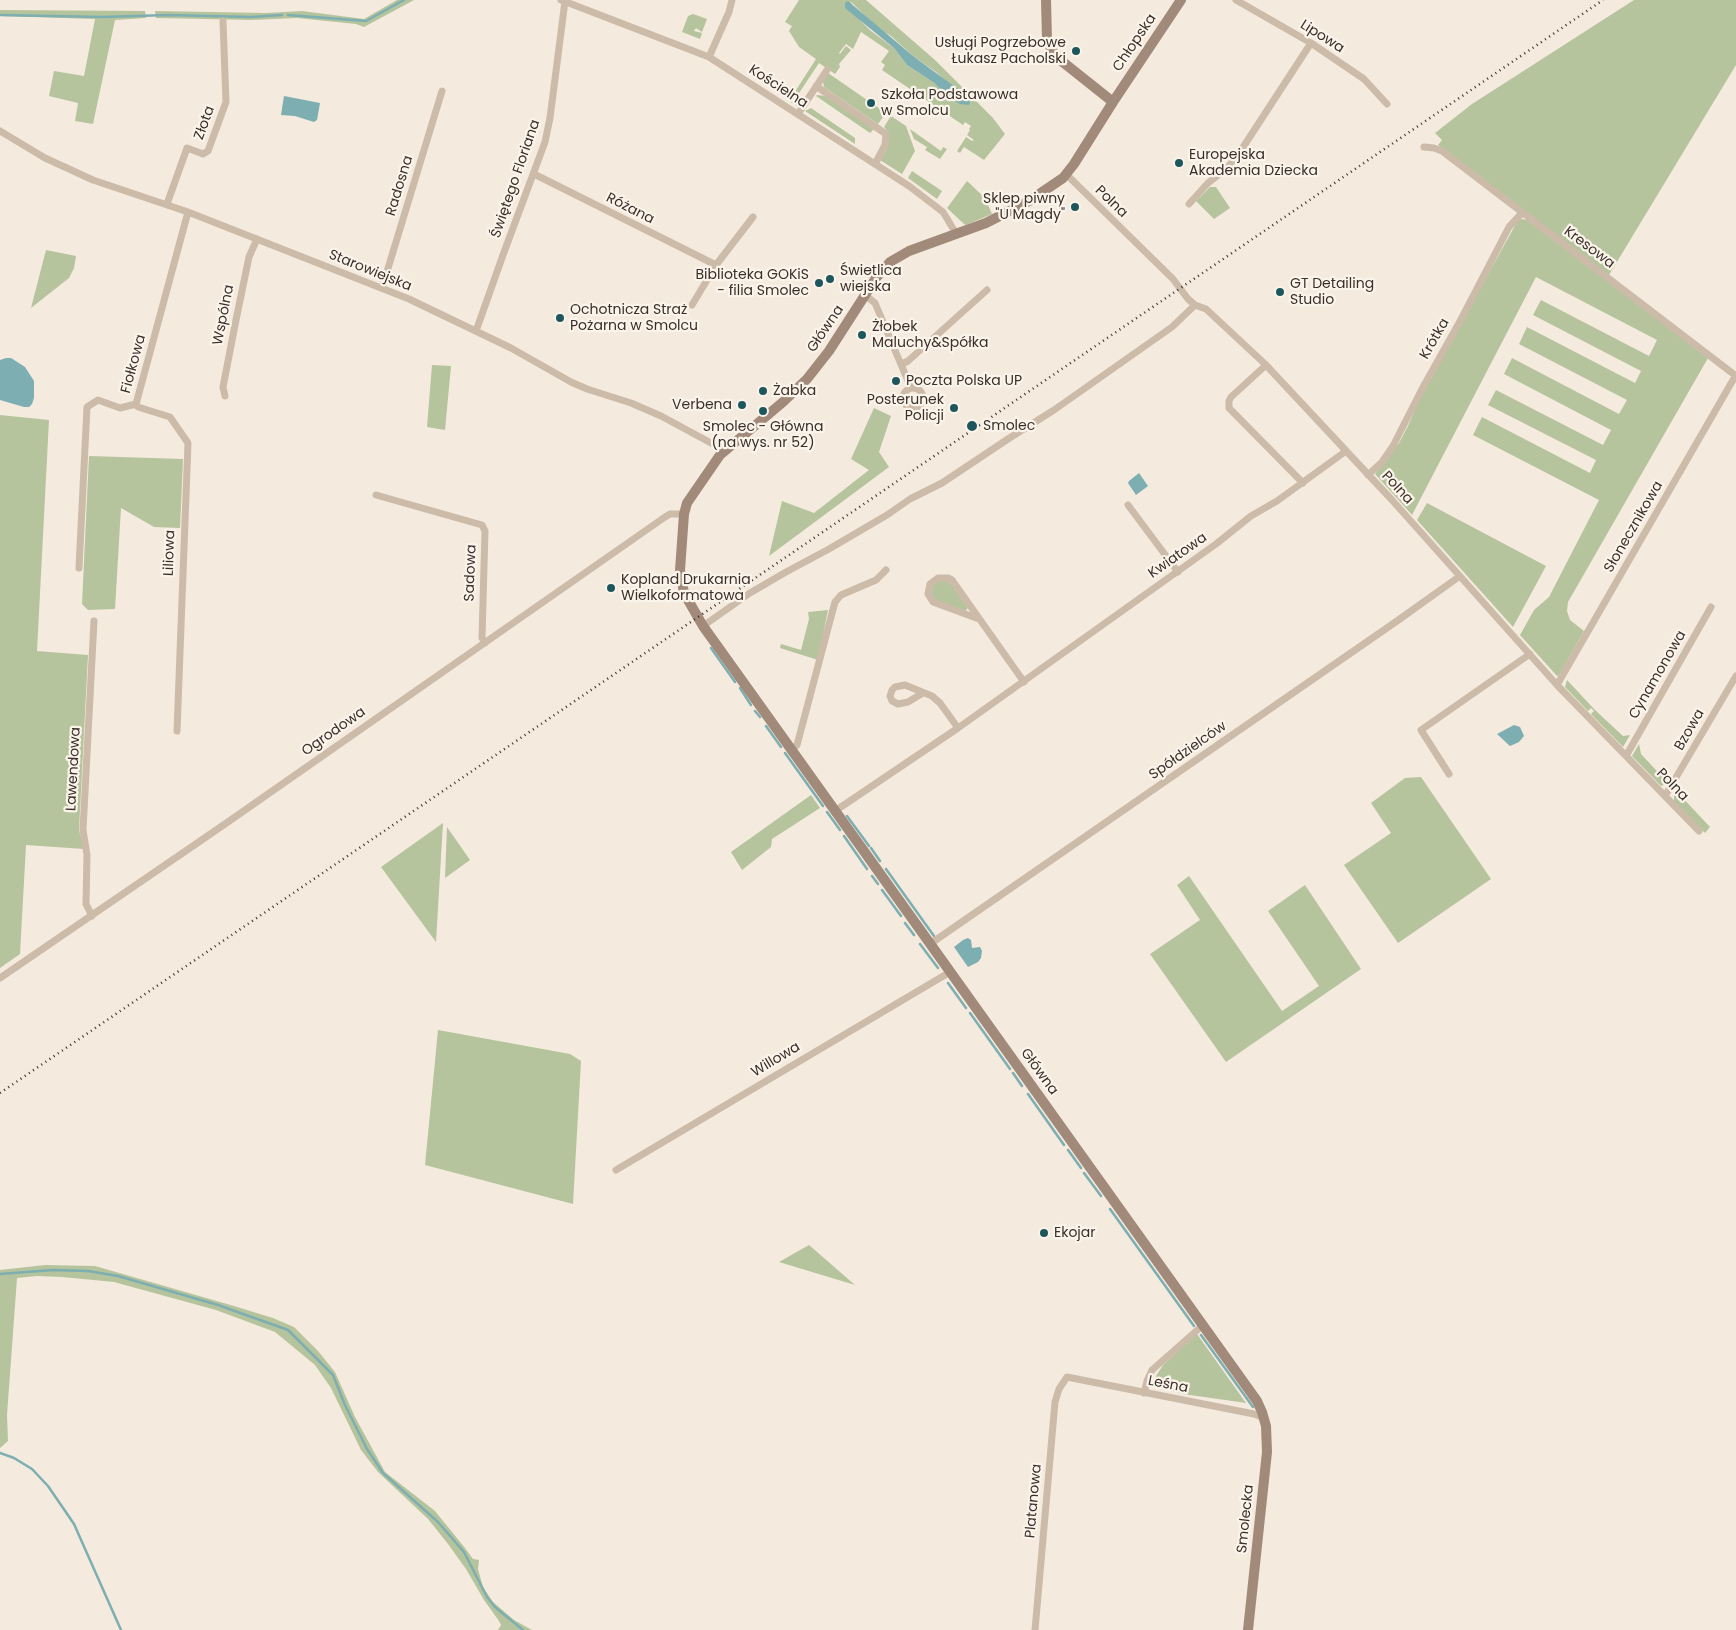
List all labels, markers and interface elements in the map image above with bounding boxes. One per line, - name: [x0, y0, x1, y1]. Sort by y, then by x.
- street label: Chłopska: [1110, 11, 1160, 75]
- street label: Lipowa: [1297, 17, 1347, 57]
- place label: Usługi Pogrzebowe Łukasz Pacholski: [935, 35, 1066, 68]
- marker: Usługi Pogrzebowe Łukasz Pacholski: [1070, 45, 1082, 57]
- street label: Kościelna: [745, 62, 811, 112]
- place label: Szkoła Podstawowa w Smolcu: [881, 87, 1018, 120]
- marker: Szkoła Podstawowa w Smolcu: [865, 97, 877, 109]
- street label: Złota: [191, 104, 219, 142]
- street label: Świętego Floriana: [488, 118, 544, 240]
- place label: Europejska Akademia Dziecka: [1189, 147, 1318, 180]
- street label: Radosna: [383, 154, 417, 218]
- marker: Europejska Akademia Dziecka: [1173, 157, 1185, 169]
- street label: Polna: [1091, 182, 1131, 222]
- street label: Różana: [603, 190, 657, 228]
- place label: Sklep piwny "U Magdy": [983, 191, 1065, 223]
- marker: Sklep piwny "U Magdy": [1069, 201, 1081, 213]
- street label: Kresowa: [1560, 223, 1618, 273]
- street label: Starowiejska: [326, 247, 414, 295]
- place label: Świetlica wiejska: [840, 263, 902, 296]
- place label: Biblioteka GOKiS - filia Smolec: [696, 267, 809, 300]
- marker: Świetlica wiejska: [824, 273, 836, 285]
- place label: GT Detailing Studio: [1290, 276, 1374, 308]
- marker: Biblioteka GOKiS - filia Smolec: [813, 277, 825, 289]
- street label: Wspólna: [210, 283, 238, 347]
- marker: GT Detailing Studio: [1274, 286, 1286, 298]
- place label: Ochotnicza Straż Pożarna w Smolcu: [570, 302, 698, 334]
- street label: Główna: [804, 302, 848, 356]
- marker: Ochotnicza Straż Pożarna w Smolcu: [554, 312, 566, 324]
- street label: Krótka: [1417, 316, 1453, 362]
- place label: Żłobek Maluchy&Spółka: [872, 319, 988, 352]
- marker: Żłobek Maluchy&Spółka: [856, 329, 868, 341]
- street label: Fiołkowa: [118, 333, 150, 395]
- place label: Poczta Polska UP: [906, 373, 1022, 389]
- marker: Poczta Polska UP: [890, 375, 902, 387]
- place label: Żabka: [773, 383, 816, 399]
- marker: Żabka: [757, 385, 769, 397]
- place label: Posterunek Policji: [867, 392, 944, 424]
- place label: Verbena: [672, 397, 732, 413]
- marker: Verbena: [736, 399, 748, 411]
- marker: Posterunek Policji: [948, 402, 960, 414]
- marker: Smolec - Główna (na wys. nr 52): [757, 405, 769, 417]
- place label: Smolec: [983, 418, 1035, 434]
- place label: Smolec - Główna (na wys. nr 52): [703, 419, 823, 452]
- marker: Smolec: [965, 419, 979, 433]
- street label: Polna: [1378, 468, 1416, 508]
- street label: Słonecznikowa: [1601, 478, 1667, 576]
- street label: Liliowa: [161, 530, 179, 576]
- street label: Kwiatowa: [1145, 530, 1211, 582]
- street label: Sadowa: [462, 544, 480, 602]
- place label: Kopland Drukarnia Wielkoformatowa: [621, 572, 751, 604]
- marker: Kopland Drukarnia Wielkoformatowa: [605, 582, 617, 594]
- street label: Cynamonowa: [1626, 628, 1690, 722]
- street label: Ogrodowa: [299, 704, 369, 760]
- street label: Bzowa: [1672, 706, 1708, 754]
- street label: Spółdzielców: [1146, 718, 1230, 784]
- street label: Lawendowa: [63, 727, 85, 811]
- street label: Polna: [1652, 765, 1692, 805]
- street label: Willowa: [749, 1039, 803, 1081]
- street label: Główna: [1017, 1046, 1061, 1098]
- place label: Ekojar: [1054, 1225, 1096, 1241]
- marker: Ekojar: [1038, 1227, 1050, 1239]
- street label: Leśna: [1147, 1373, 1189, 1397]
- street label: Platanowa: [1022, 1463, 1046, 1539]
- street label: Smolecka: [1234, 1484, 1258, 1554]

